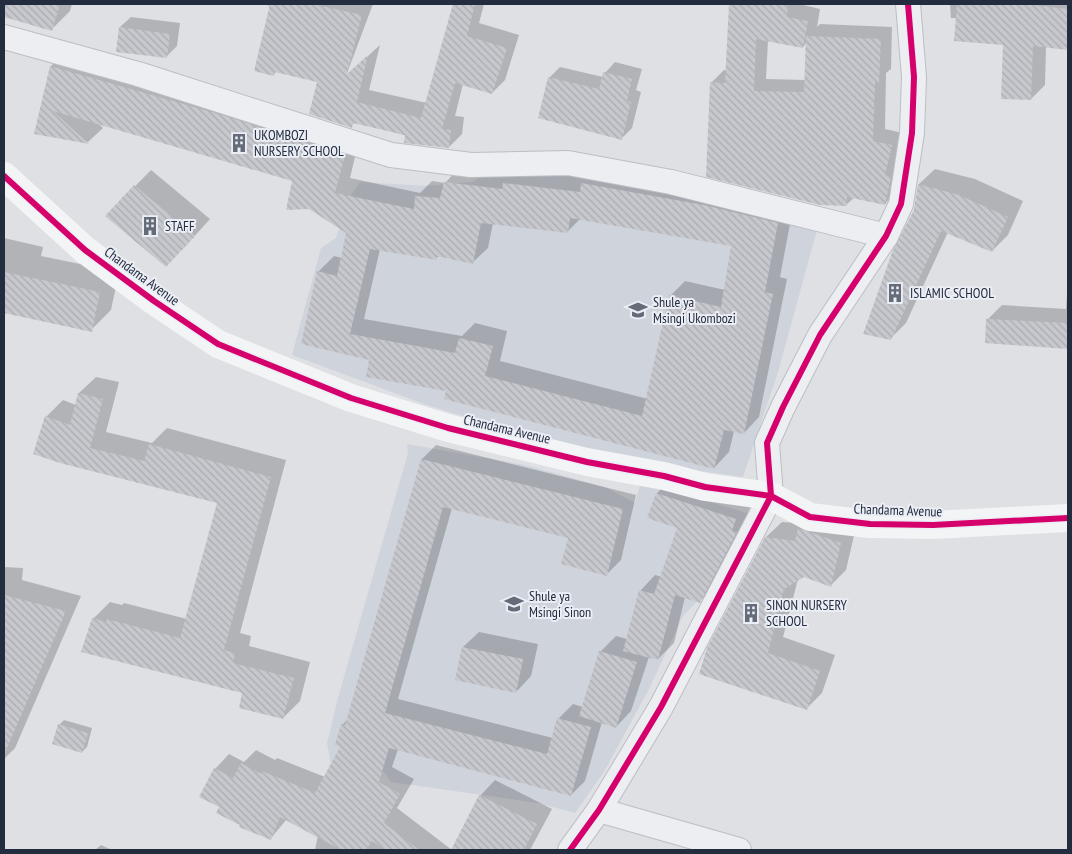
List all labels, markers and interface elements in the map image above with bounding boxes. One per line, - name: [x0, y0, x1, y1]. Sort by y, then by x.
- place label: UKOMBOZI NURSERY SCHOOL: [254, 126, 344, 160]
- building icon: UKOMBOZI NURSERY SCHOOL: [228, 132, 250, 154]
- building icon: STAFF: [139, 215, 161, 237]
- place label: STAFF: [165, 217, 195, 235]
- street label: Chandama Avenue: [101, 243, 183, 309]
- building icon: ISLAMIC SCHOOL: [884, 282, 906, 304]
- place label: ISLAMIC SCHOOL: [910, 284, 994, 302]
- place label: Shule ya Msingi Ukombozi: [653, 293, 736, 327]
- school or university icon: Shule ya Msingi Ukombozi: [627, 299, 649, 321]
- street label: Chandama Avenue: [462, 410, 552, 448]
- street label: Chandama Avenue: [853, 499, 943, 521]
- place label: Shule ya Msingi Sinon: [529, 587, 591, 621]
- school or university icon: Shule ya Msingi Sinon: [503, 593, 525, 615]
- place label: SINON NURSERY SCHOOL: [766, 596, 848, 630]
- building icon: SINON NURSERY SCHOOL: [740, 602, 762, 624]

